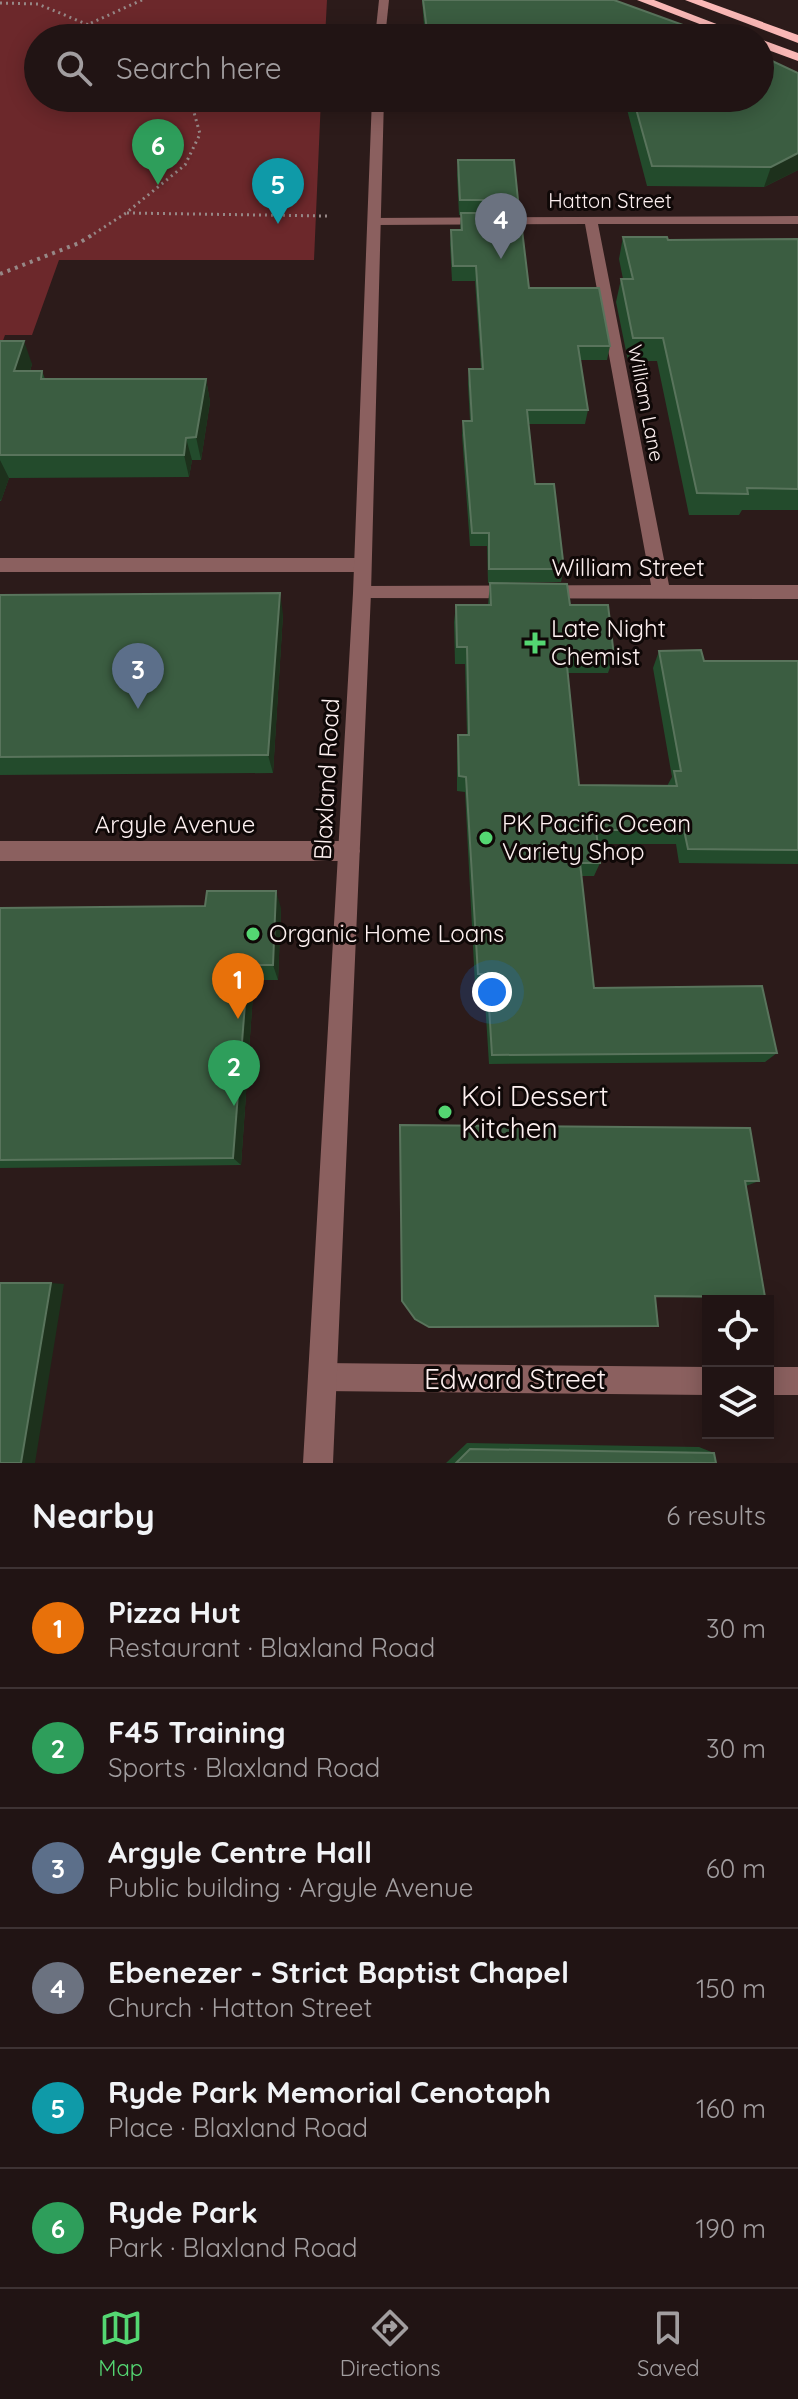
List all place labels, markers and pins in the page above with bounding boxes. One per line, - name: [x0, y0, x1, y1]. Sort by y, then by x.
- pin: 6: [132, 119, 184, 185]
- pin: 5: [252, 158, 304, 224]
- pin: 4: [475, 193, 527, 259]
- place label: Late Night Chemist: [551, 613, 666, 671]
- marker: Late Night Chemist: [526, 634, 544, 652]
- pin: 3: [112, 643, 164, 709]
- place label: PK Pacific Ocean Variety Shop: [502, 808, 691, 866]
- marker: PK Pacific Ocean Variety Shop: [477, 829, 495, 847]
- place label: Organic Home Loans: [269, 918, 504, 948]
- marker: Organic Home Loans: [244, 925, 262, 943]
- pin: 1: [212, 953, 264, 1019]
- pin: 2: [208, 1040, 260, 1106]
- place label: Koi Dessert Kitchen: [461, 1078, 608, 1145]
- marker: Koi Dessert Kitchen: [436, 1103, 454, 1121]

